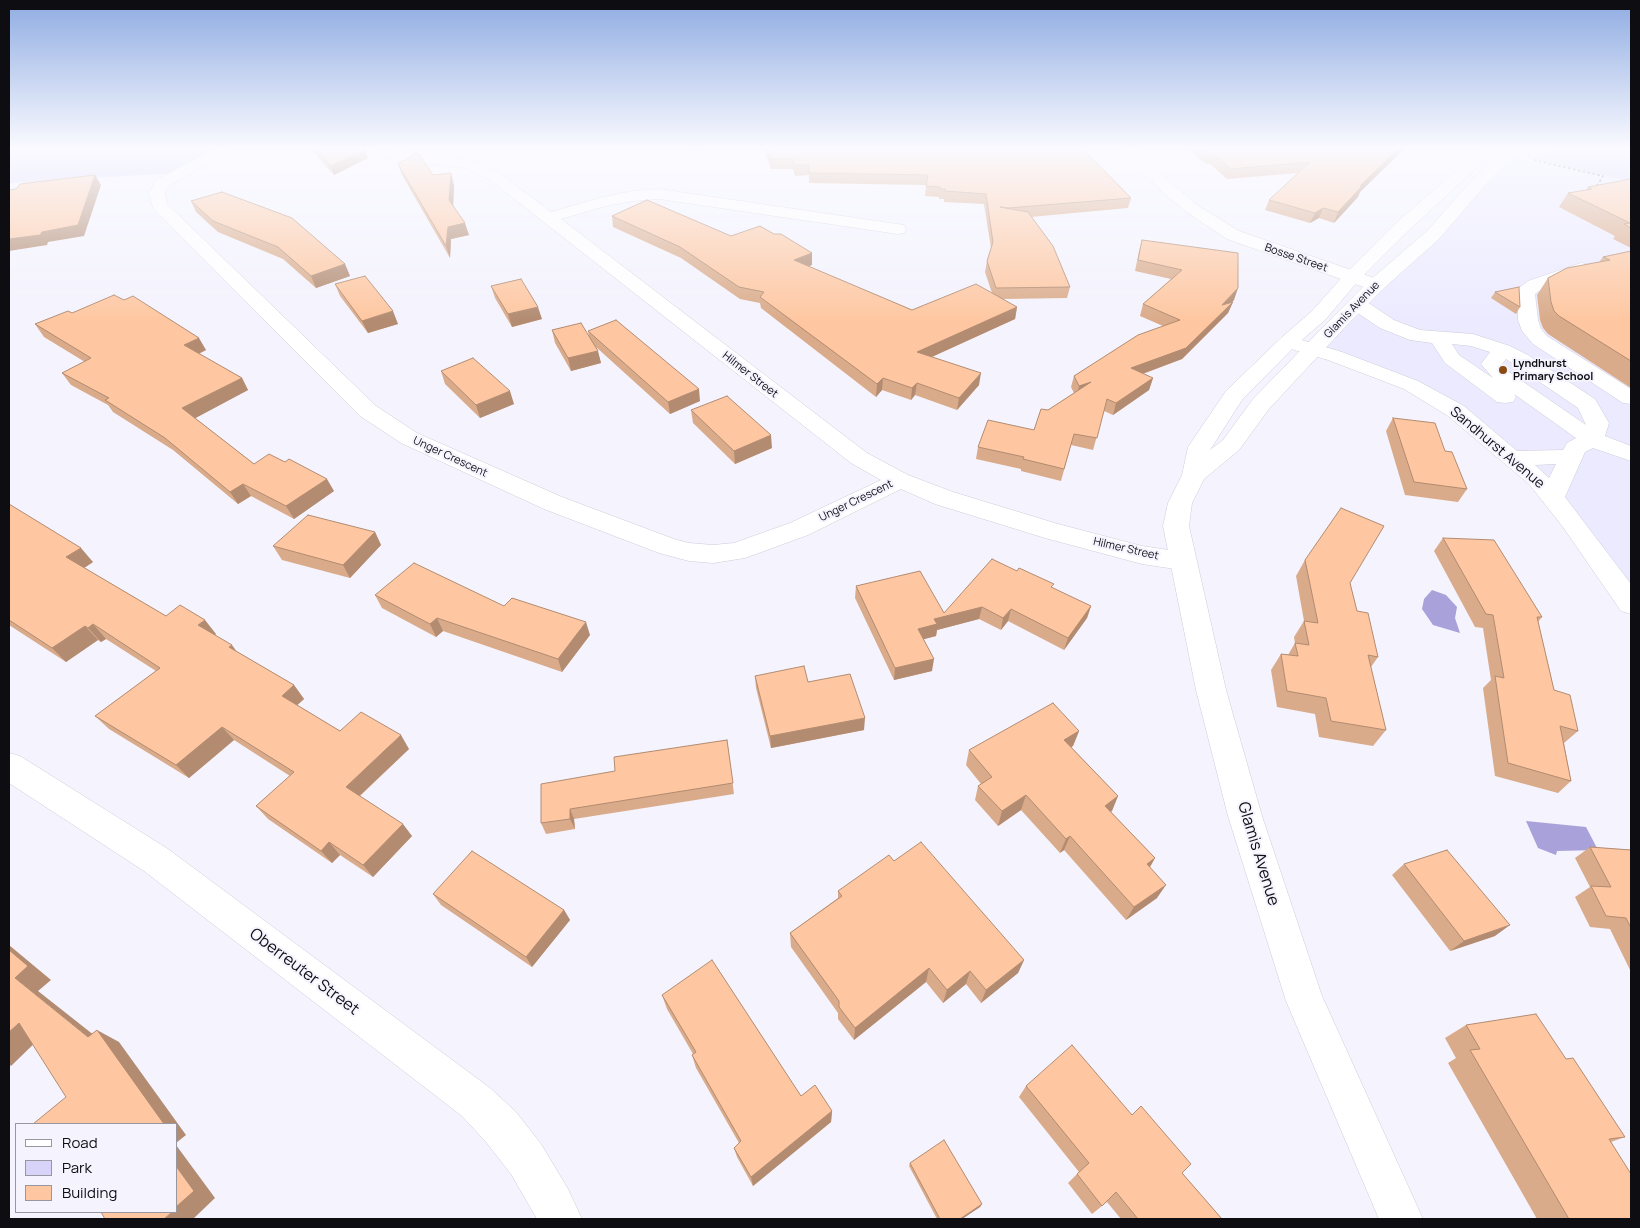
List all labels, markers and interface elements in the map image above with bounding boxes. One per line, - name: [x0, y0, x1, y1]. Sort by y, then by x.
- street label: Bosse Street: [1263, 241, 1329, 275]
- street label: Glamis Avenue: [1322, 279, 1382, 341]
- street label: Hilmer Street: [720, 349, 780, 401]
- place label: Lyndhurst Primary School: [1513, 357, 1593, 383]
- marker: Lyndhurst Primary School: [1497, 364, 1509, 376]
- street label: Sandhurst Avenue: [1446, 404, 1548, 492]
- street label: Unger Crescent: [411, 434, 489, 480]
- street label: Unger Crescent: [817, 477, 895, 525]
- street label: Hilmer Street: [1092, 535, 1160, 563]
- street label: Glamis Avenue: [1233, 800, 1283, 908]
- street label: Oberreuter Street: [245, 925, 363, 1019]
- legend: [15, 1123, 178, 1213]
- text: Road: [62, 1132, 98, 1153]
- text: Park: [62, 1157, 92, 1178]
- text: Building: [62, 1182, 117, 1203]

